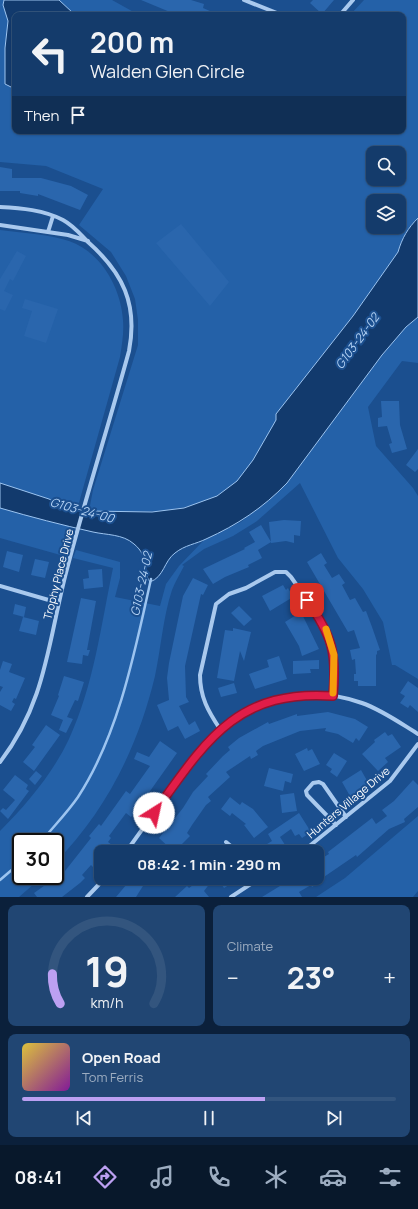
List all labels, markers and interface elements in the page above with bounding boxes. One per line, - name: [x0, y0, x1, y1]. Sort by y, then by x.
- text: 200 m: [90, 23, 174, 61]
- icon: left: [24, 28, 76, 80]
- text: Walden Glen Circle: [90, 59, 245, 83]
- icon: arrive: [67, 104, 89, 126]
- text: Then: [24, 105, 59, 126]
- map controls: [366, 146, 406, 234]
- button: search: [366, 146, 406, 186]
- button: layers: [366, 194, 406, 234]
- water label: G103-24-02: [331, 309, 384, 372]
- water label: G103-24-00: [48, 493, 117, 527]
- street label: Trophy Place Drive: [39, 527, 77, 621]
- water label: G103-24-02: [126, 549, 156, 618]
- pin: [290, 583, 324, 617]
- icon: arrive: [296, 589, 318, 611]
- street label: Hunters Village Drive: [303, 762, 393, 841]
- position arrow: [133, 792, 175, 834]
- speed limit sign: 30: [12, 833, 64, 885]
- text: 08:42 · 1 min · 290 m: [137, 854, 281, 875]
- text: Climate: [227, 937, 273, 955]
- text: 19: [84, 942, 129, 998]
- text: 23°: [287, 957, 336, 998]
- text: −: [227, 963, 239, 993]
- text: +: [383, 963, 396, 993]
- text: km/h: [90, 992, 123, 1011]
- text: Open Road: [82, 1047, 161, 1068]
- text: Tom Ferris: [82, 1068, 143, 1086]
- icon: previous: [73, 1107, 95, 1129]
- icon: pause: [198, 1107, 220, 1129]
- icon: next: [323, 1107, 345, 1129]
- icon: directions: [91, 1163, 119, 1191]
- icon: music: [148, 1163, 176, 1191]
- icon: phone: [205, 1163, 233, 1191]
- icon: climate: [262, 1163, 290, 1191]
- icon: car: [319, 1163, 347, 1191]
- icon: filters: [376, 1163, 404, 1191]
- text: 08:41: [14, 1165, 62, 1189]

